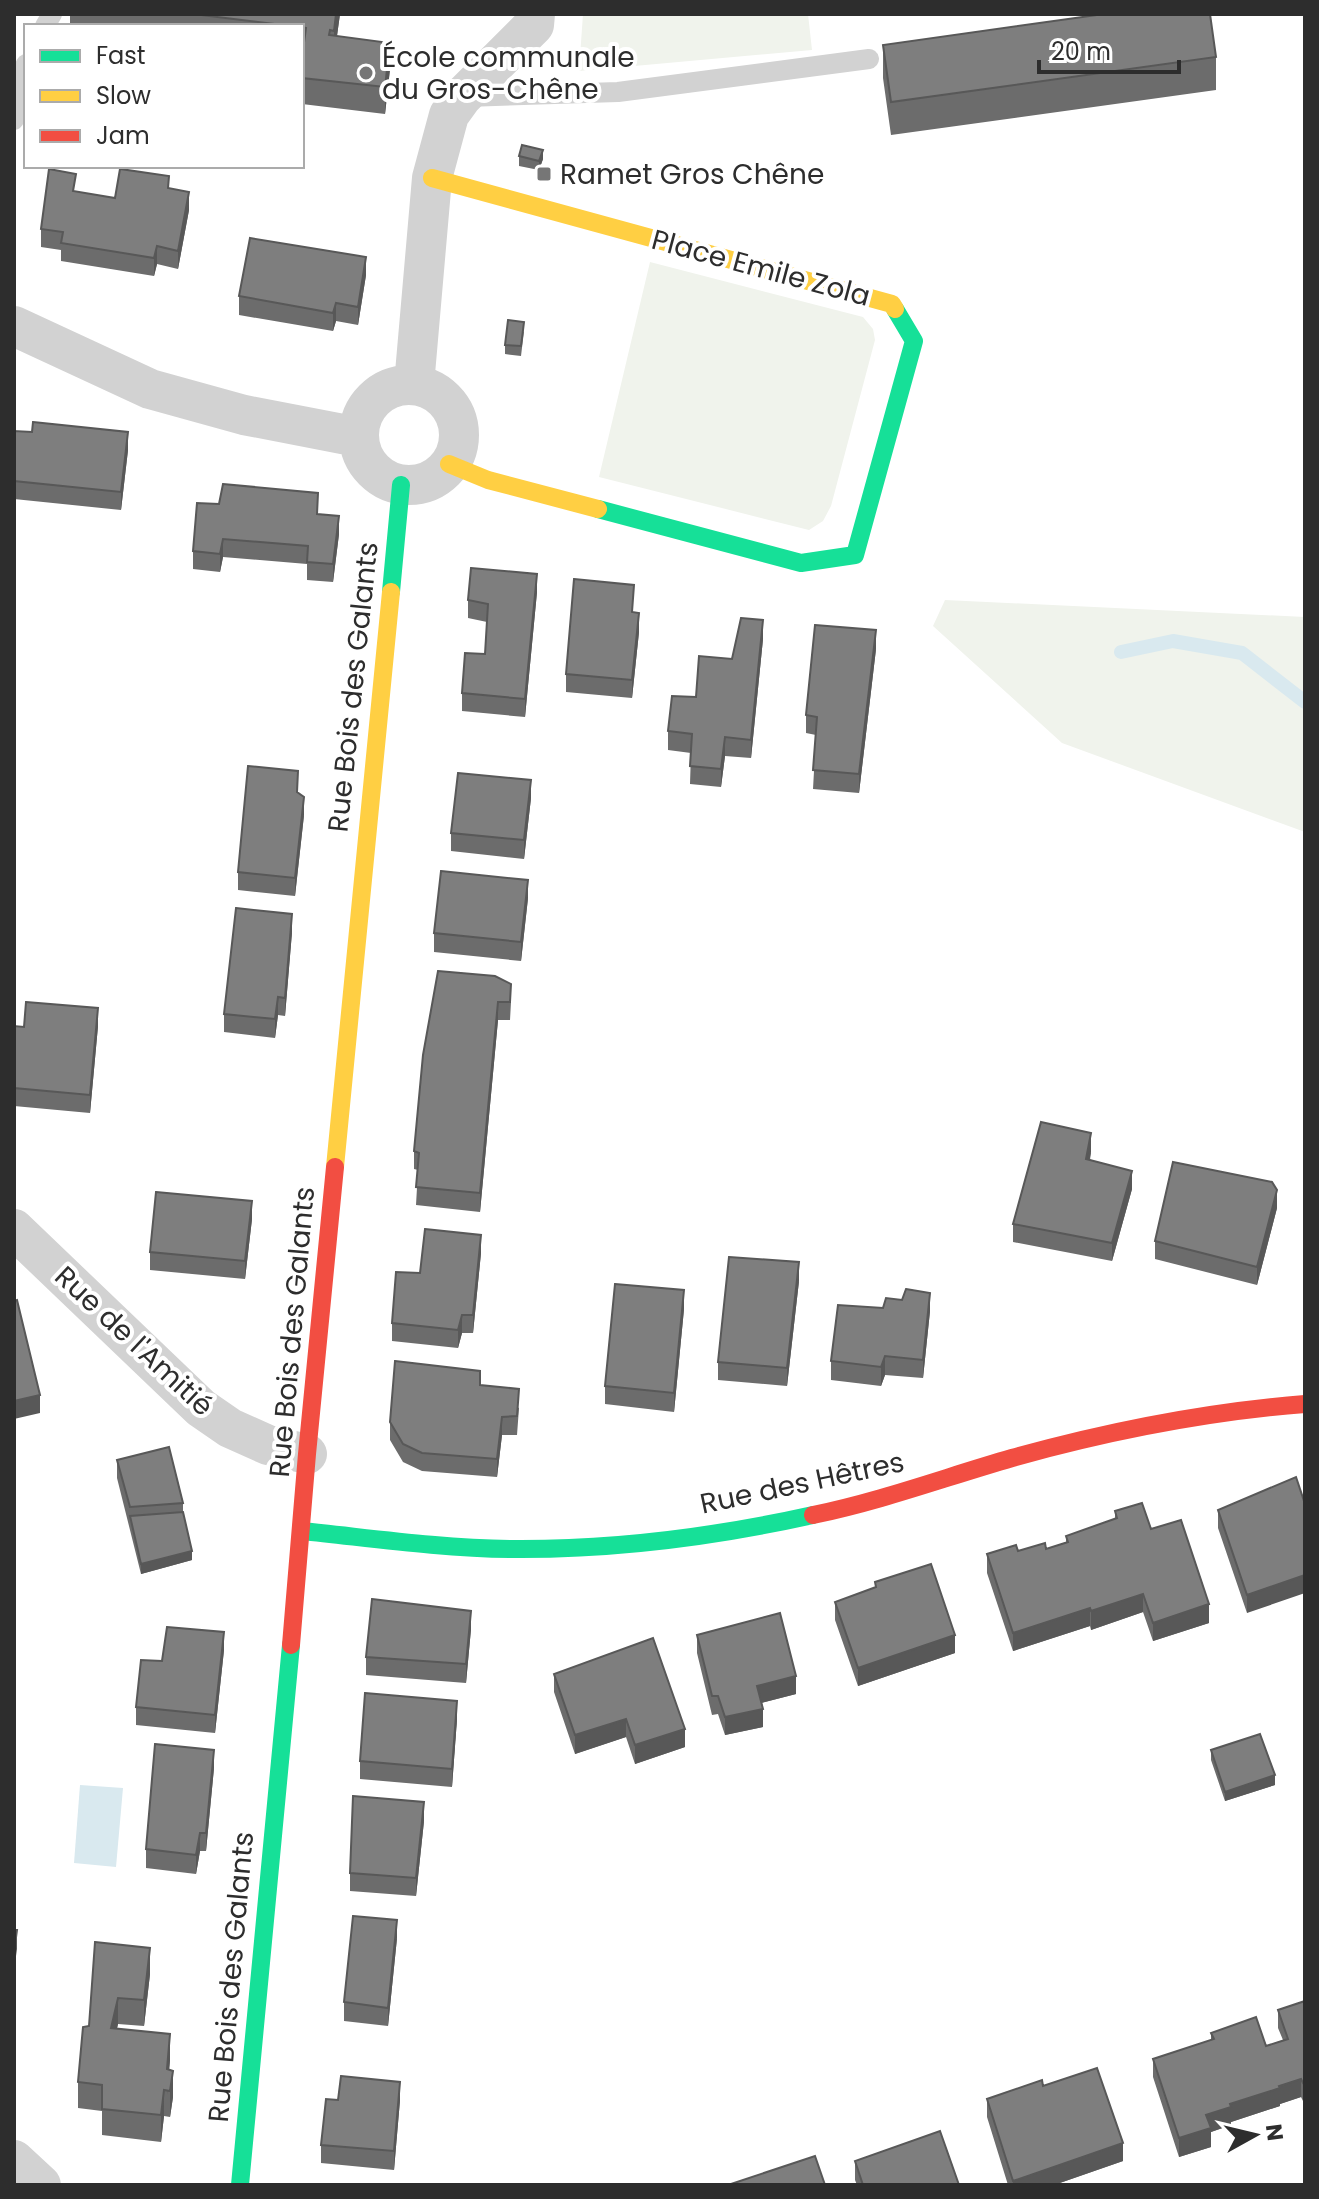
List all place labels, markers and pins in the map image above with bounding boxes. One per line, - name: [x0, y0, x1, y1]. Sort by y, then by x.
- place label: École communale du Gros-Chêne: [382, 38, 635, 109]
- marker: École communale du Gros-Chêne: [357, 64, 375, 82]
- place label: Ramet Gros Chêne: [560, 155, 824, 194]
- marker: Ramet Gros Chêne: [535, 165, 553, 183]

